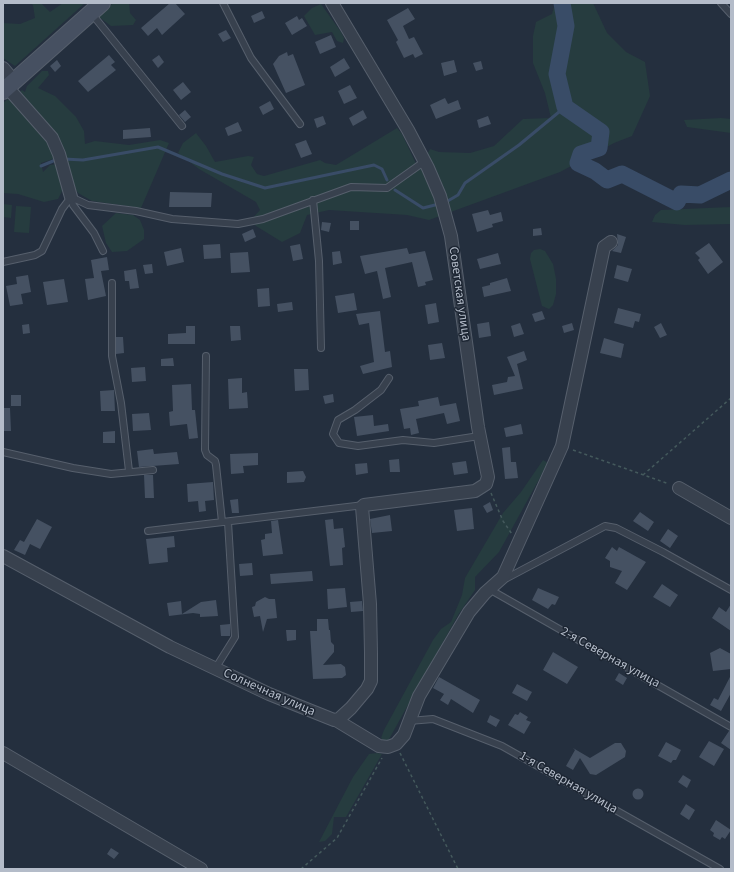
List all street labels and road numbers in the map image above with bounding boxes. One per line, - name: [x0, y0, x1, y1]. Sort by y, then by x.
- street label: Советская улица: [445, 246, 473, 342]
- street label: 2-я Северная улица: [558, 624, 662, 692]
- street label: Солнечная улица: [221, 666, 317, 720]
- street label: 1-я Северная улица: [516, 748, 620, 818]

